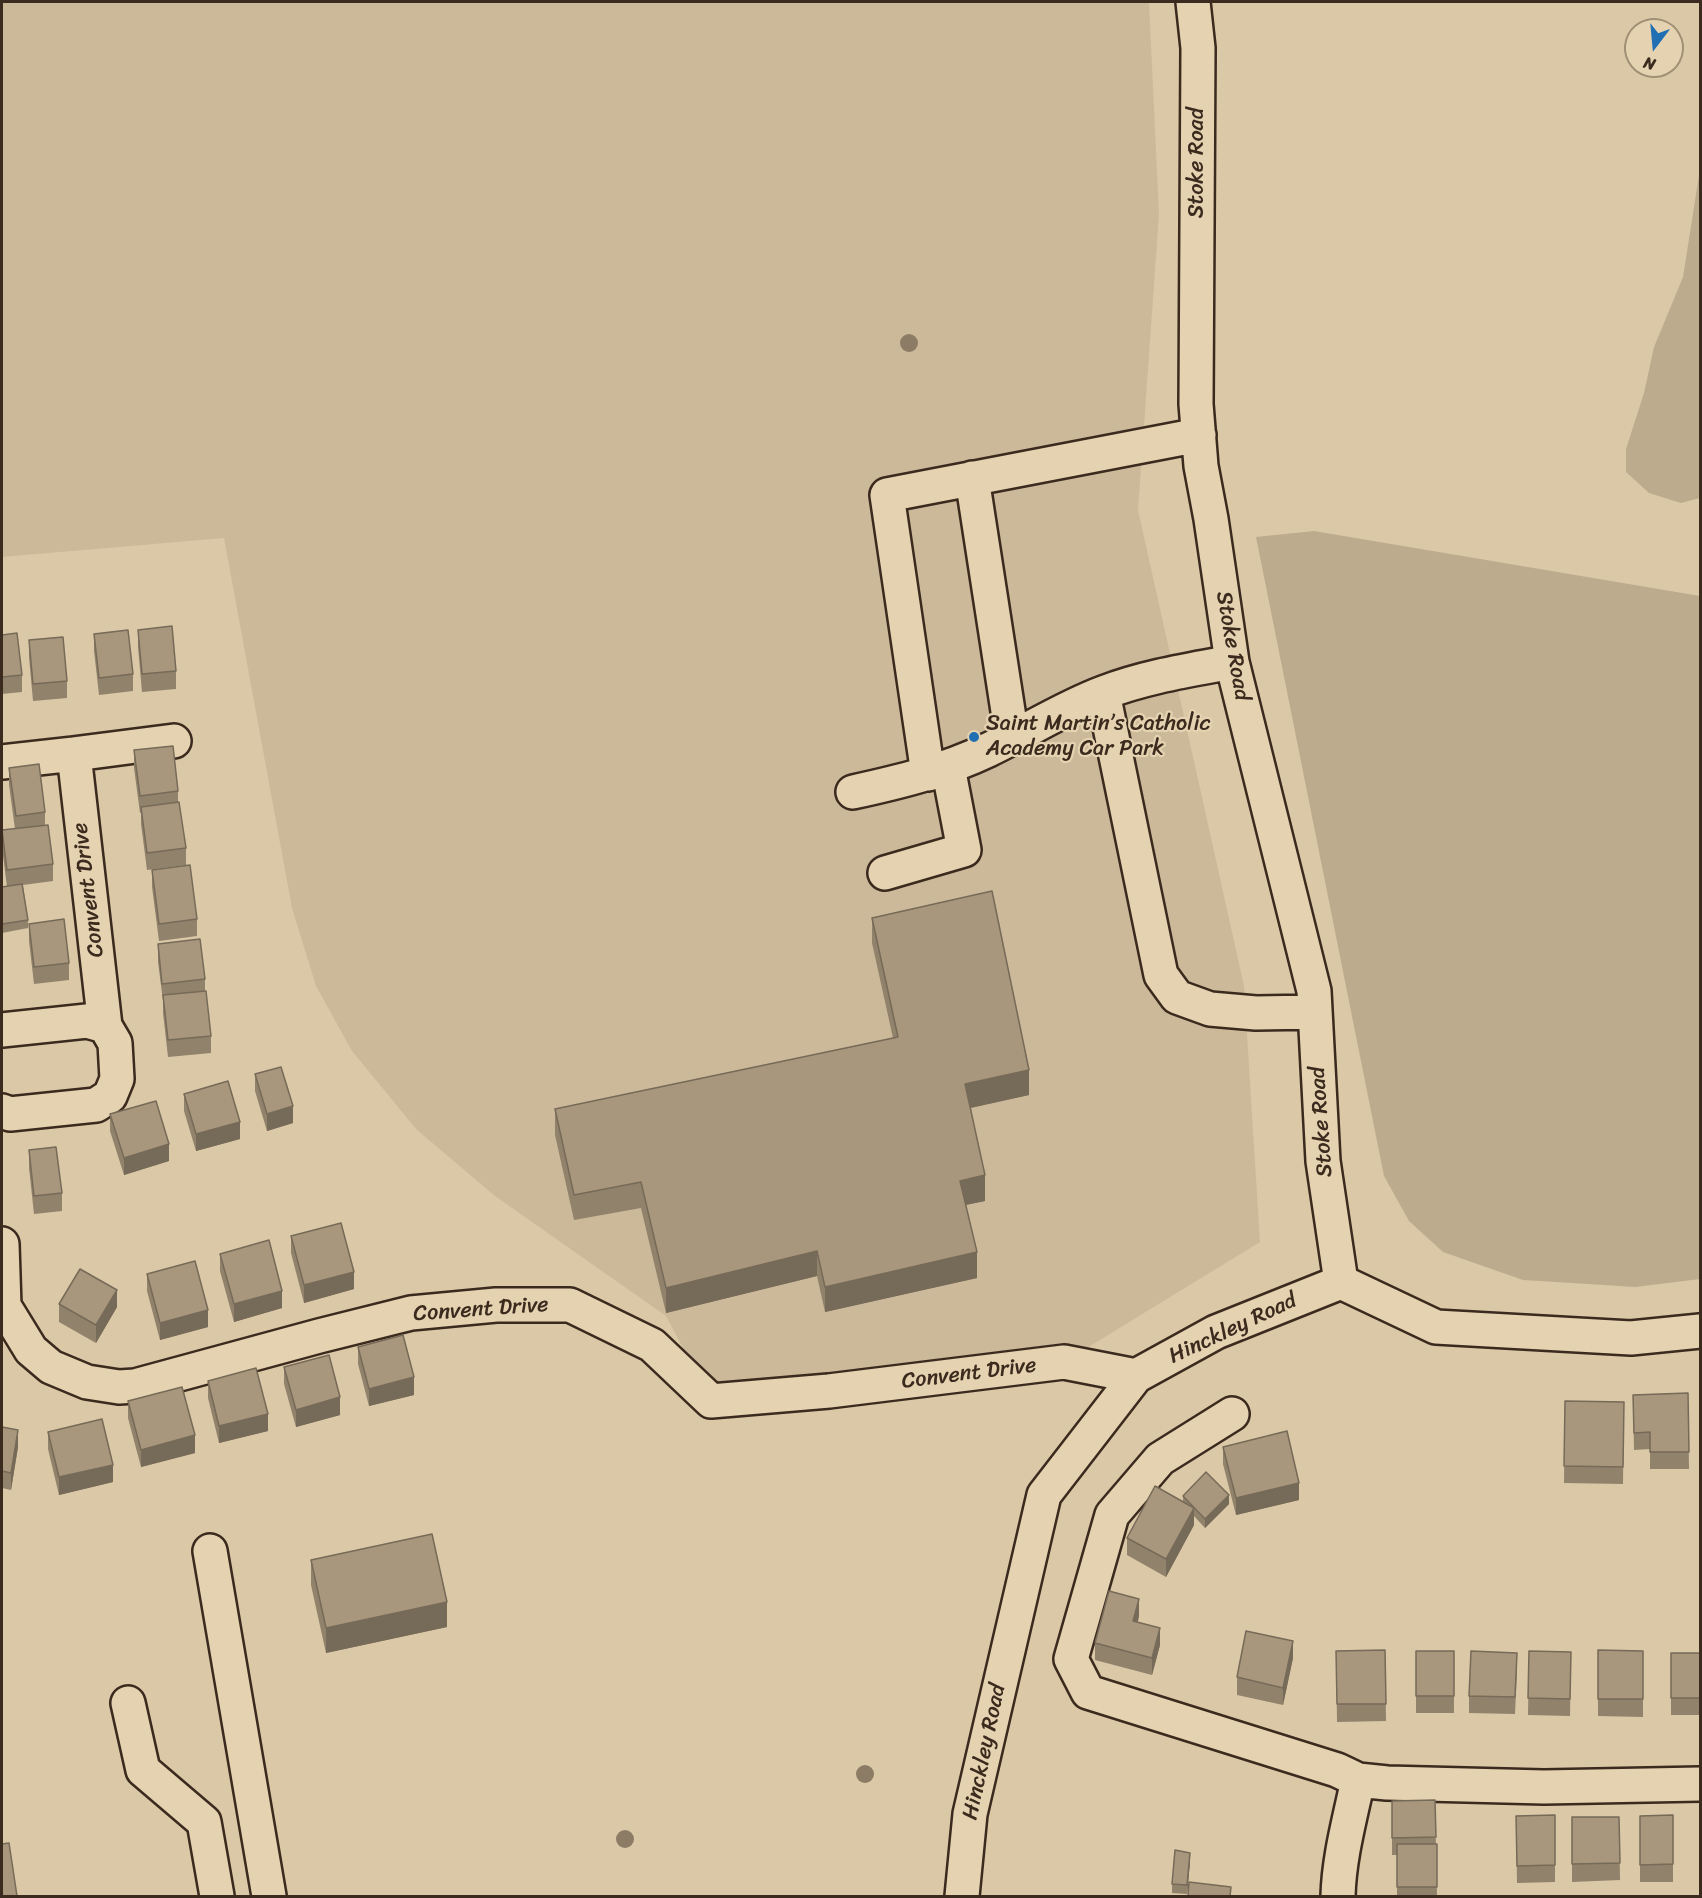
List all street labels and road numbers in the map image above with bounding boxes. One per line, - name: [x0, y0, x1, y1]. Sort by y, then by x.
- street label: Stoke Road: [1184, 108, 1210, 218]
- street label: Stoke Road: [1209, 589, 1255, 703]
- street label: Convent Drive: [68, 821, 110, 959]
- street label: Stoke Road: [1305, 1066, 1339, 1178]
- street label: Hinckley Road: [1165, 1288, 1301, 1370]
- street label: Convent Drive: [413, 1292, 549, 1328]
- street label: Convent Drive: [900, 1353, 1038, 1395]
- street label: Hinckley Road: [958, 1682, 1012, 1822]

